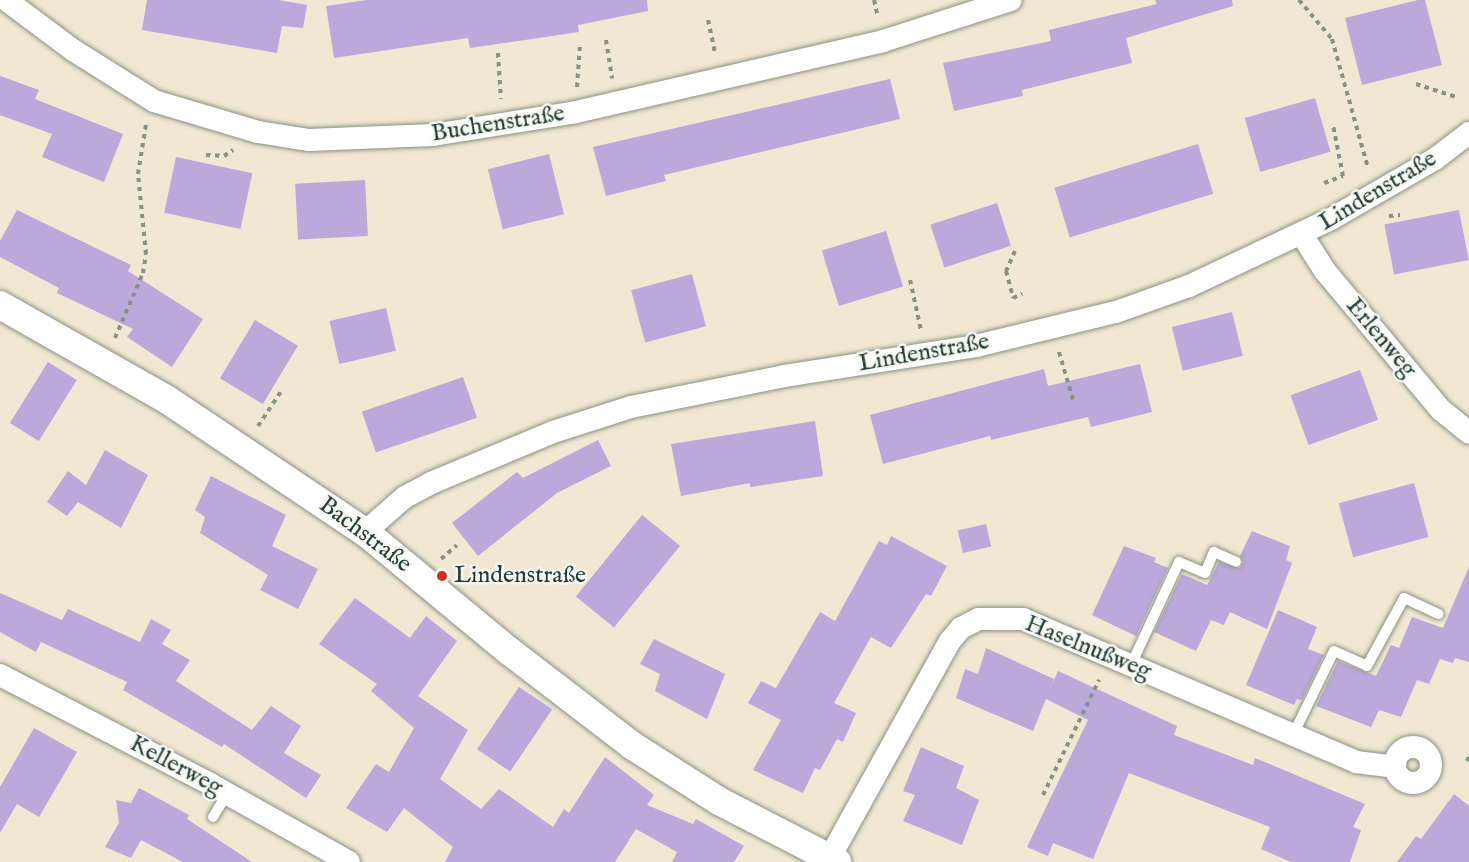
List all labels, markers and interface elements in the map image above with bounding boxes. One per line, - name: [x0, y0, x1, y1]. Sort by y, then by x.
- street label: Buchenstraße: [429, 99, 567, 149]
- street label: Lindenstraße: [1314, 145, 1442, 237]
- street label: Erlenweg: [1339, 292, 1423, 384]
- street label: Lindenstraße: [856, 327, 992, 379]
- street label: Bachstraße: [313, 491, 417, 579]
- place label: Lindenstraße: [454, 562, 586, 590]
- marker: Lindenstraße: [435, 569, 449, 583]
- street label: Haselnußweg: [1021, 610, 1155, 686]
- street label: Kellerweg: [125, 730, 227, 802]

